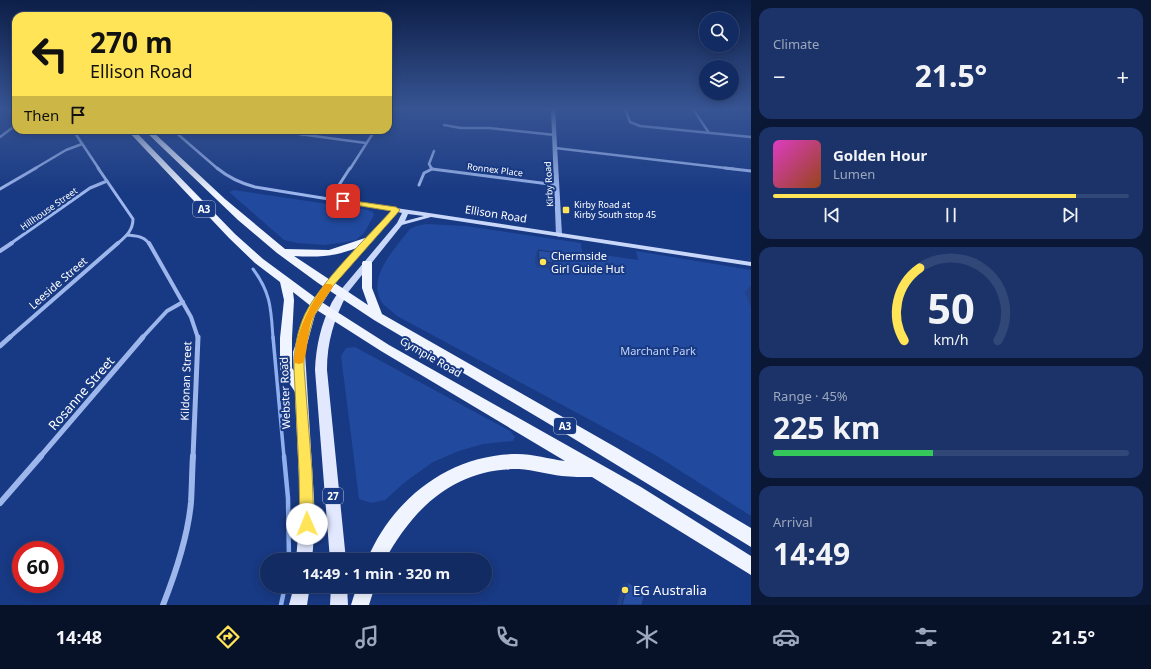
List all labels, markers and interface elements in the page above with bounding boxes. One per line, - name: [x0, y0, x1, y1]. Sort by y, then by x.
- map controls: [699, 12, 739, 100]
- button: search: [699, 12, 739, 52]
- text: 270 m: [90, 23, 173, 61]
- icon: left: [24, 28, 76, 80]
- text: Climate: [773, 35, 819, 53]
- text: 21.5°: [915, 55, 987, 96]
- text: Ellison Road: [90, 59, 193, 83]
- button: layers: [699, 60, 739, 100]
- text: −: [773, 61, 786, 91]
- text: +: [1116, 61, 1129, 91]
- icon: arrive: [67, 104, 89, 126]
- text: Then: [24, 105, 59, 125]
- text: Golden Hour: [833, 145, 927, 165]
- street label: Ronnex Place: [466, 160, 524, 179]
- street label: Kirby Road: [541, 161, 556, 207]
- text: Lumen: [833, 165, 875, 183]
- street label: Hillhouse Street: [18, 184, 81, 233]
- pin: [326, 184, 360, 218]
- icon: arrive: [332, 190, 354, 212]
- place label: Kirby Road at Kirby South stop 45: [574, 198, 656, 221]
- road number: A3: [193, 201, 215, 217]
- street label: Ellison Road: [464, 201, 528, 226]
- icon: previous: [821, 204, 843, 226]
- icon: pause: [940, 204, 962, 226]
- icon: next: [1059, 204, 1081, 226]
- marker: Kirby Road at Kirby South stop 45: [561, 205, 571, 215]
- place label: Chermside Girl Guide Hut: [551, 248, 625, 276]
- street label: Leeside Street: [25, 253, 90, 312]
- marker: Chermside Girl Guide Hut: [538, 257, 548, 267]
- text: 50: [927, 279, 975, 335]
- text: km/h: [933, 329, 969, 348]
- street label: Gympie Road: [398, 333, 465, 380]
- street label: Kildonan Street: [177, 341, 194, 421]
- park label: Marchant Park: [620, 343, 696, 358]
- street label: Rosanne Street: [44, 352, 118, 434]
- street label: Webster Road: [276, 357, 293, 429]
- text: Range · 45%: [773, 387, 848, 405]
- text: 225 km: [773, 407, 880, 448]
- road number: A3: [554, 418, 576, 434]
- road number: 27: [323, 488, 343, 504]
- position arrow: [286, 503, 328, 545]
- text: Arrival: [773, 513, 813, 531]
- text: 14:49: [773, 533, 850, 574]
- speed limit sign: 60: [12, 541, 64, 593]
- text: 14:49 · 1 min · 320 m: [302, 563, 450, 583]
- place label: EG Australia: [633, 581, 707, 599]
- marker: EG Australia: [620, 585, 630, 595]
- icon: directions: [214, 623, 242, 651]
- icon: music: [353, 623, 381, 651]
- icon: phone: [493, 623, 521, 651]
- icon: climate: [633, 623, 661, 651]
- icon: car: [772, 623, 800, 651]
- icon: filters: [912, 623, 940, 651]
- text: 14:48: [56, 625, 102, 649]
- text: 21.5°: [1052, 625, 1095, 649]

